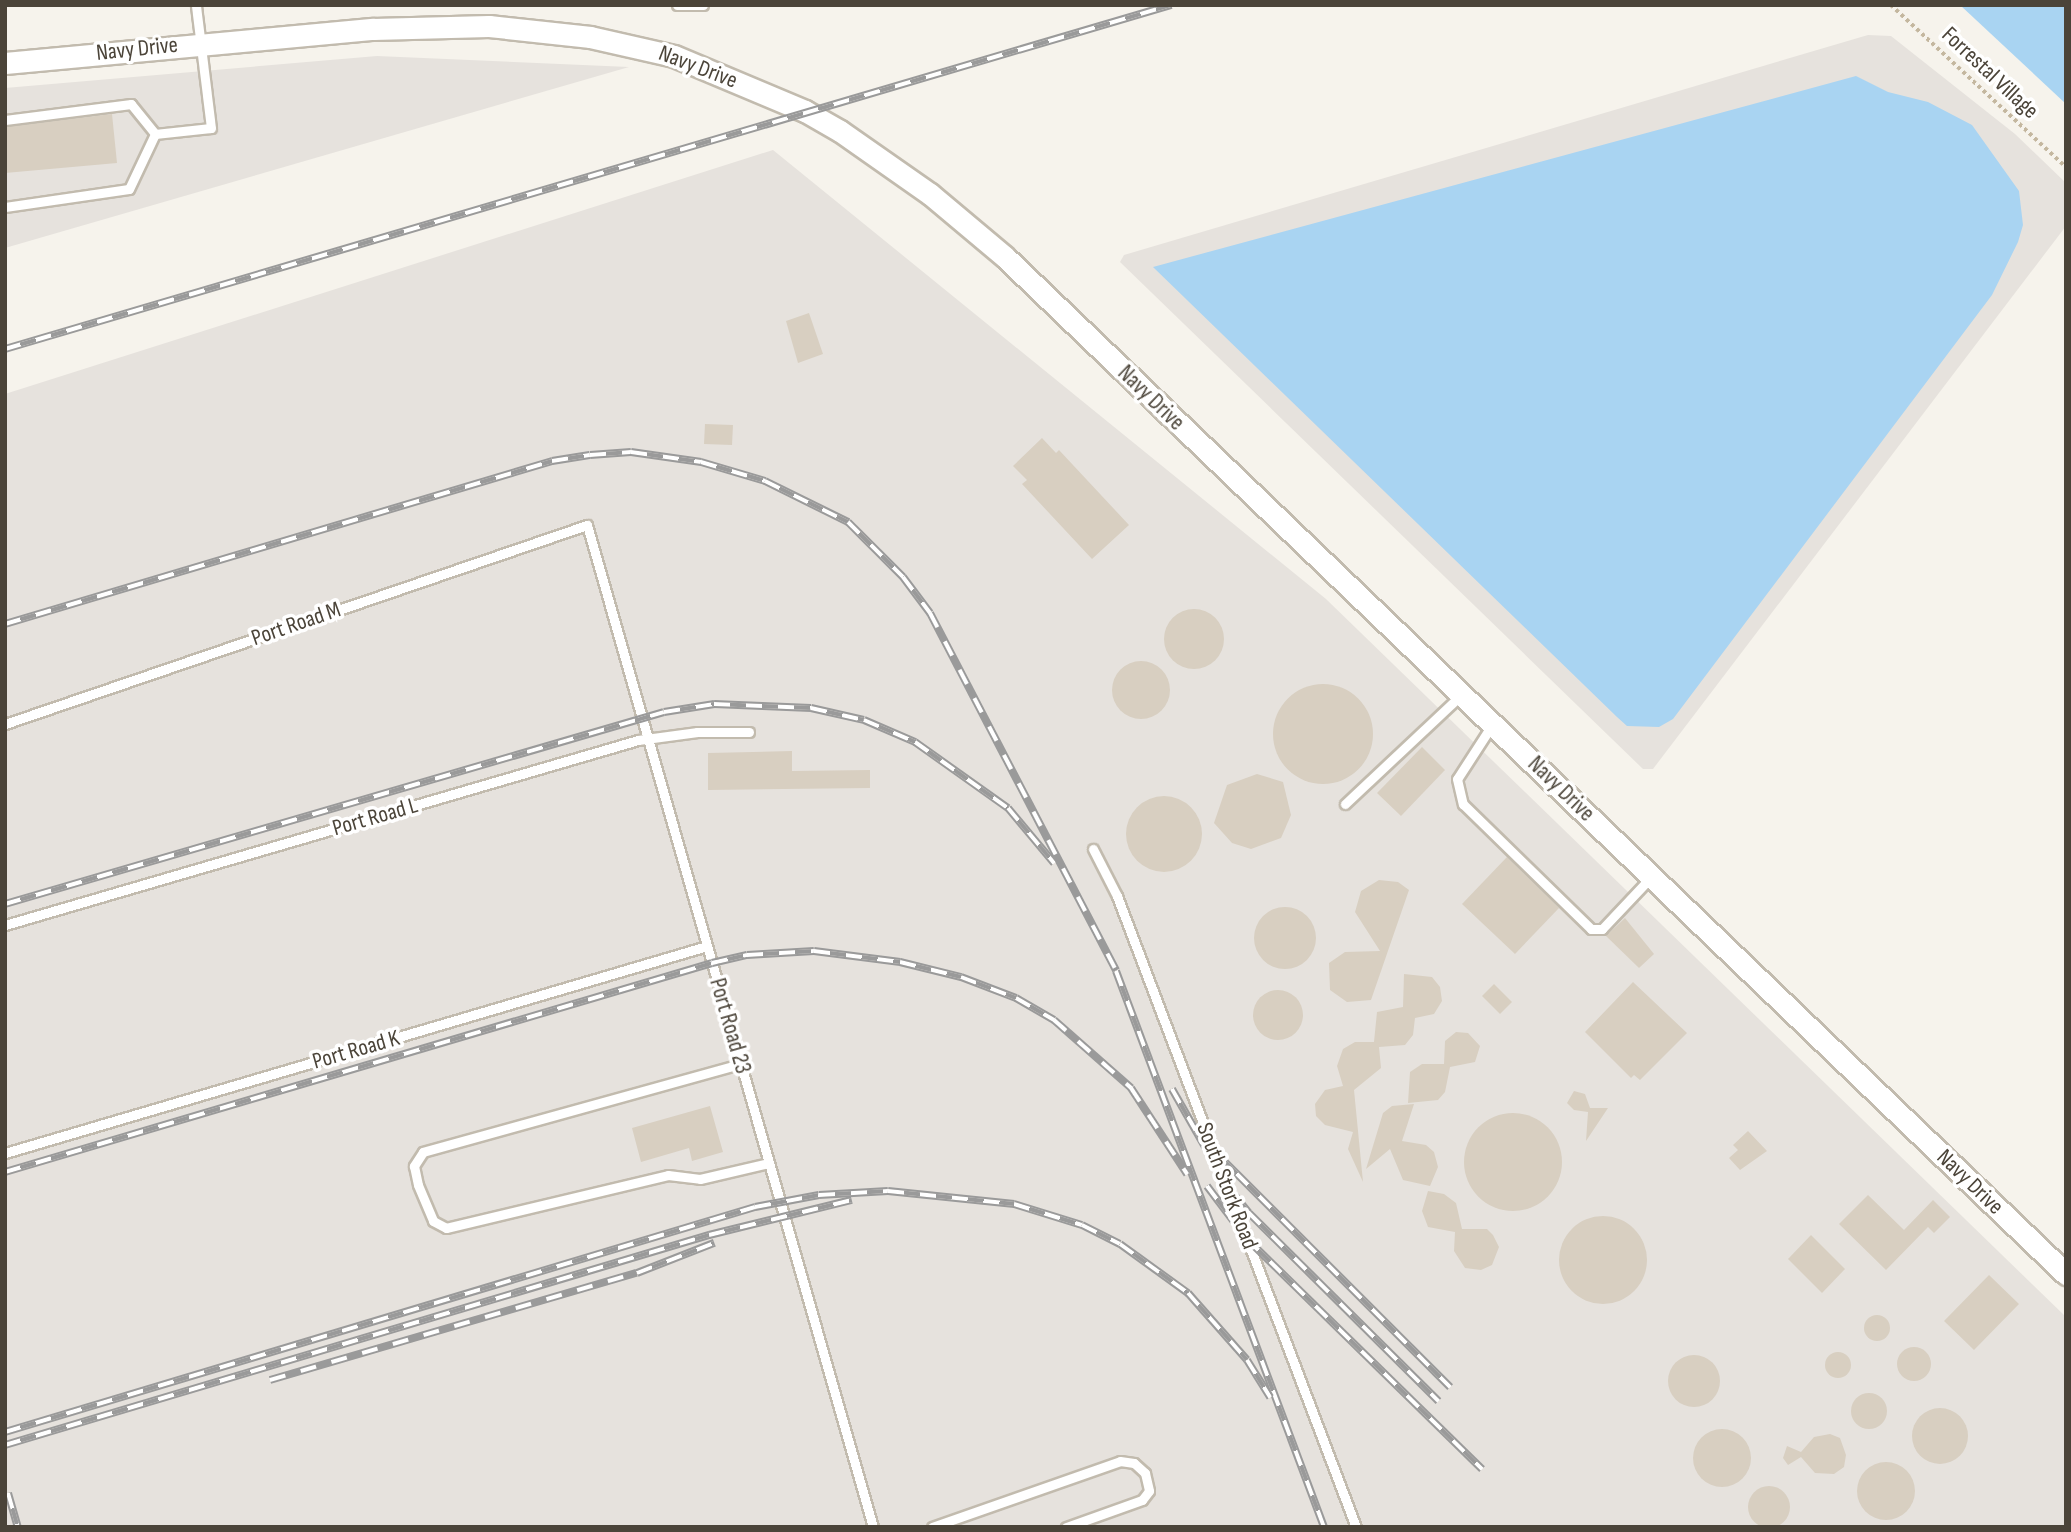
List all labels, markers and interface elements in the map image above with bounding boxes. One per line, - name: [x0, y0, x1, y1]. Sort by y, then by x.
- street label: Forrestal Village: [1936, 21, 2044, 125]
- street label: Navy Drive: [95, 31, 179, 67]
- street label: Navy Drive: [655, 39, 741, 95]
- street label: Navy Drive: [1112, 360, 1190, 436]
- street label: Port Road M: [248, 596, 344, 652]
- street label: Navy Drive: [1522, 751, 1600, 827]
- street label: Port Road L: [329, 792, 421, 842]
- street label: Port Road 23: [703, 975, 757, 1077]
- street label: Port Road K: [309, 1024, 403, 1076]
- street label: South Stork Road: [1190, 1119, 1264, 1253]
- street label: Navy Drive: [1931, 1144, 2009, 1220]

